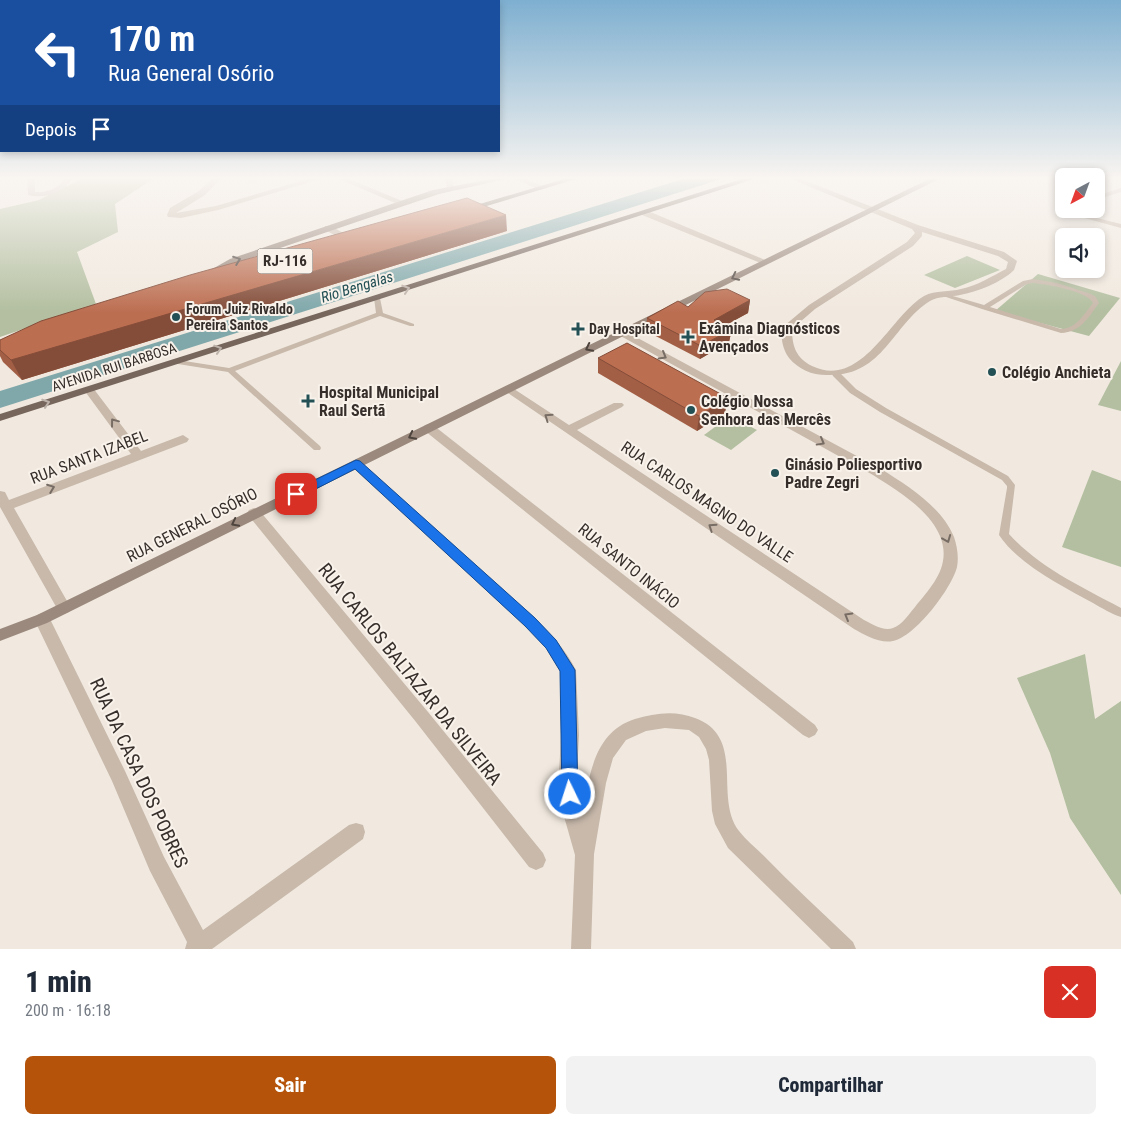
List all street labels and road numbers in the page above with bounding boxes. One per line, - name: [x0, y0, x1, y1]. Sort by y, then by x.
- road number: RJ-116: [258, 248, 312, 274]
- street label: AVENIDA RUI BARBOSA: [50, 339, 178, 395]
- street label: RUA SANTA IZABEL: [28, 426, 151, 488]
- street label: RUA CARLOS MAGNO DO VALLE: [618, 437, 796, 567]
- street label: RUA GENERAL OSÓRIO: [123, 483, 261, 566]
- street label: RUA SANTO INÁCIO: [575, 519, 683, 613]
- street label: RUA CARLOS BALTAZAR DA SILVEIRA: [313, 558, 507, 790]
- street label: RUA DA CASA DOS POBRES: [85, 674, 193, 872]

